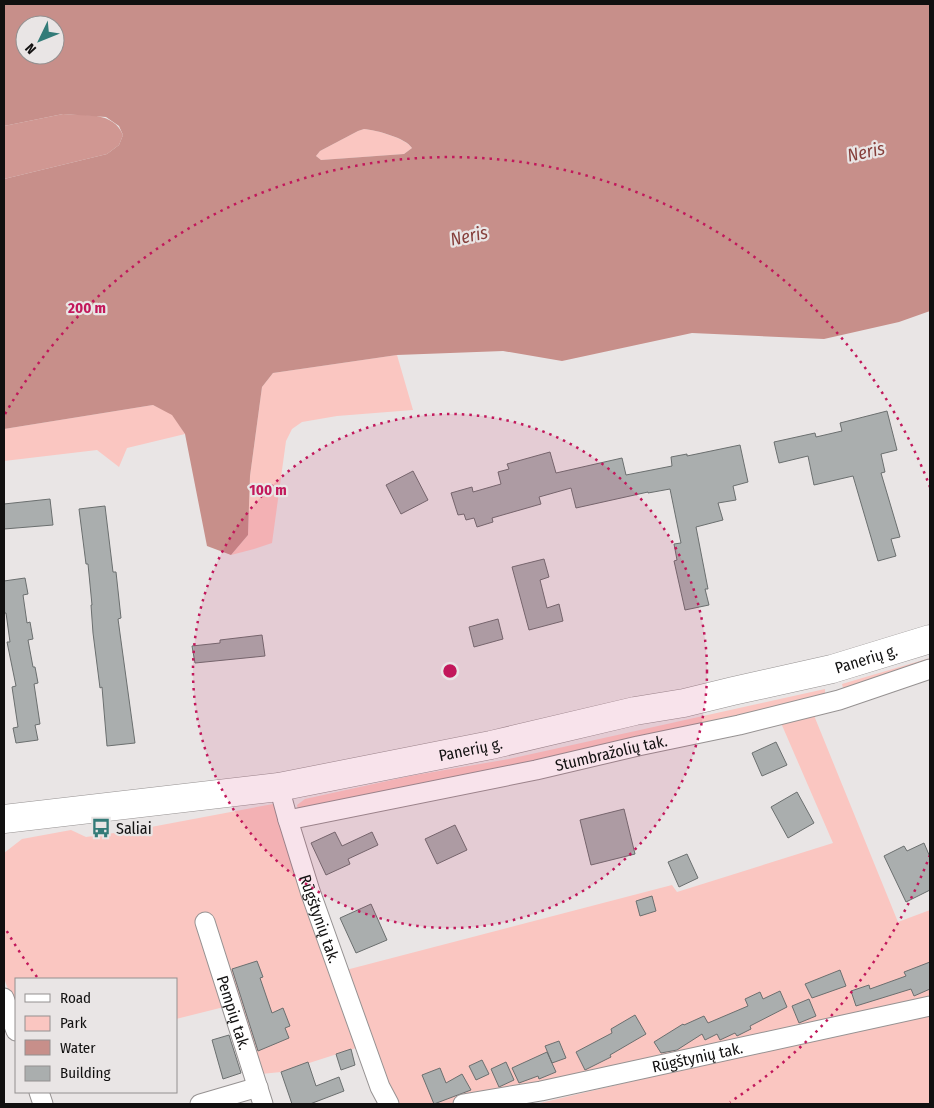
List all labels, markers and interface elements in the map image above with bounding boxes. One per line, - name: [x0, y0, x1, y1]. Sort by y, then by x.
- north arrow: [15, 15, 65, 65]
- text: N: [22, 40, 40, 57]
- water label: Neris: [845, 137, 887, 167]
- water label: Neris: [448, 221, 490, 251]
- text: 200 m: [67, 299, 106, 317]
- text: 100 m: [249, 481, 287, 499]
- street label: Panerių g.: [832, 640, 900, 677]
- centre of rings: [441, 662, 459, 680]
- street label: Stumbražolių tak.: [553, 731, 669, 775]
- street label: Panerių g.: [437, 733, 504, 765]
- bus stop icon: Saliai: [90, 817, 112, 839]
- place label: Saliai: [116, 819, 152, 838]
- street label: Rūgštynių tak.: [296, 872, 344, 965]
- street label: Pempių tak.: [213, 973, 255, 1052]
- legend: [15, 978, 178, 1093]
- text: Road: [60, 989, 91, 1007]
- text: Park: [60, 1014, 87, 1032]
- street label: Rūgštynių tak.: [650, 1038, 744, 1076]
- text: Water: [60, 1039, 96, 1057]
- text: Building: [60, 1064, 111, 1082]

